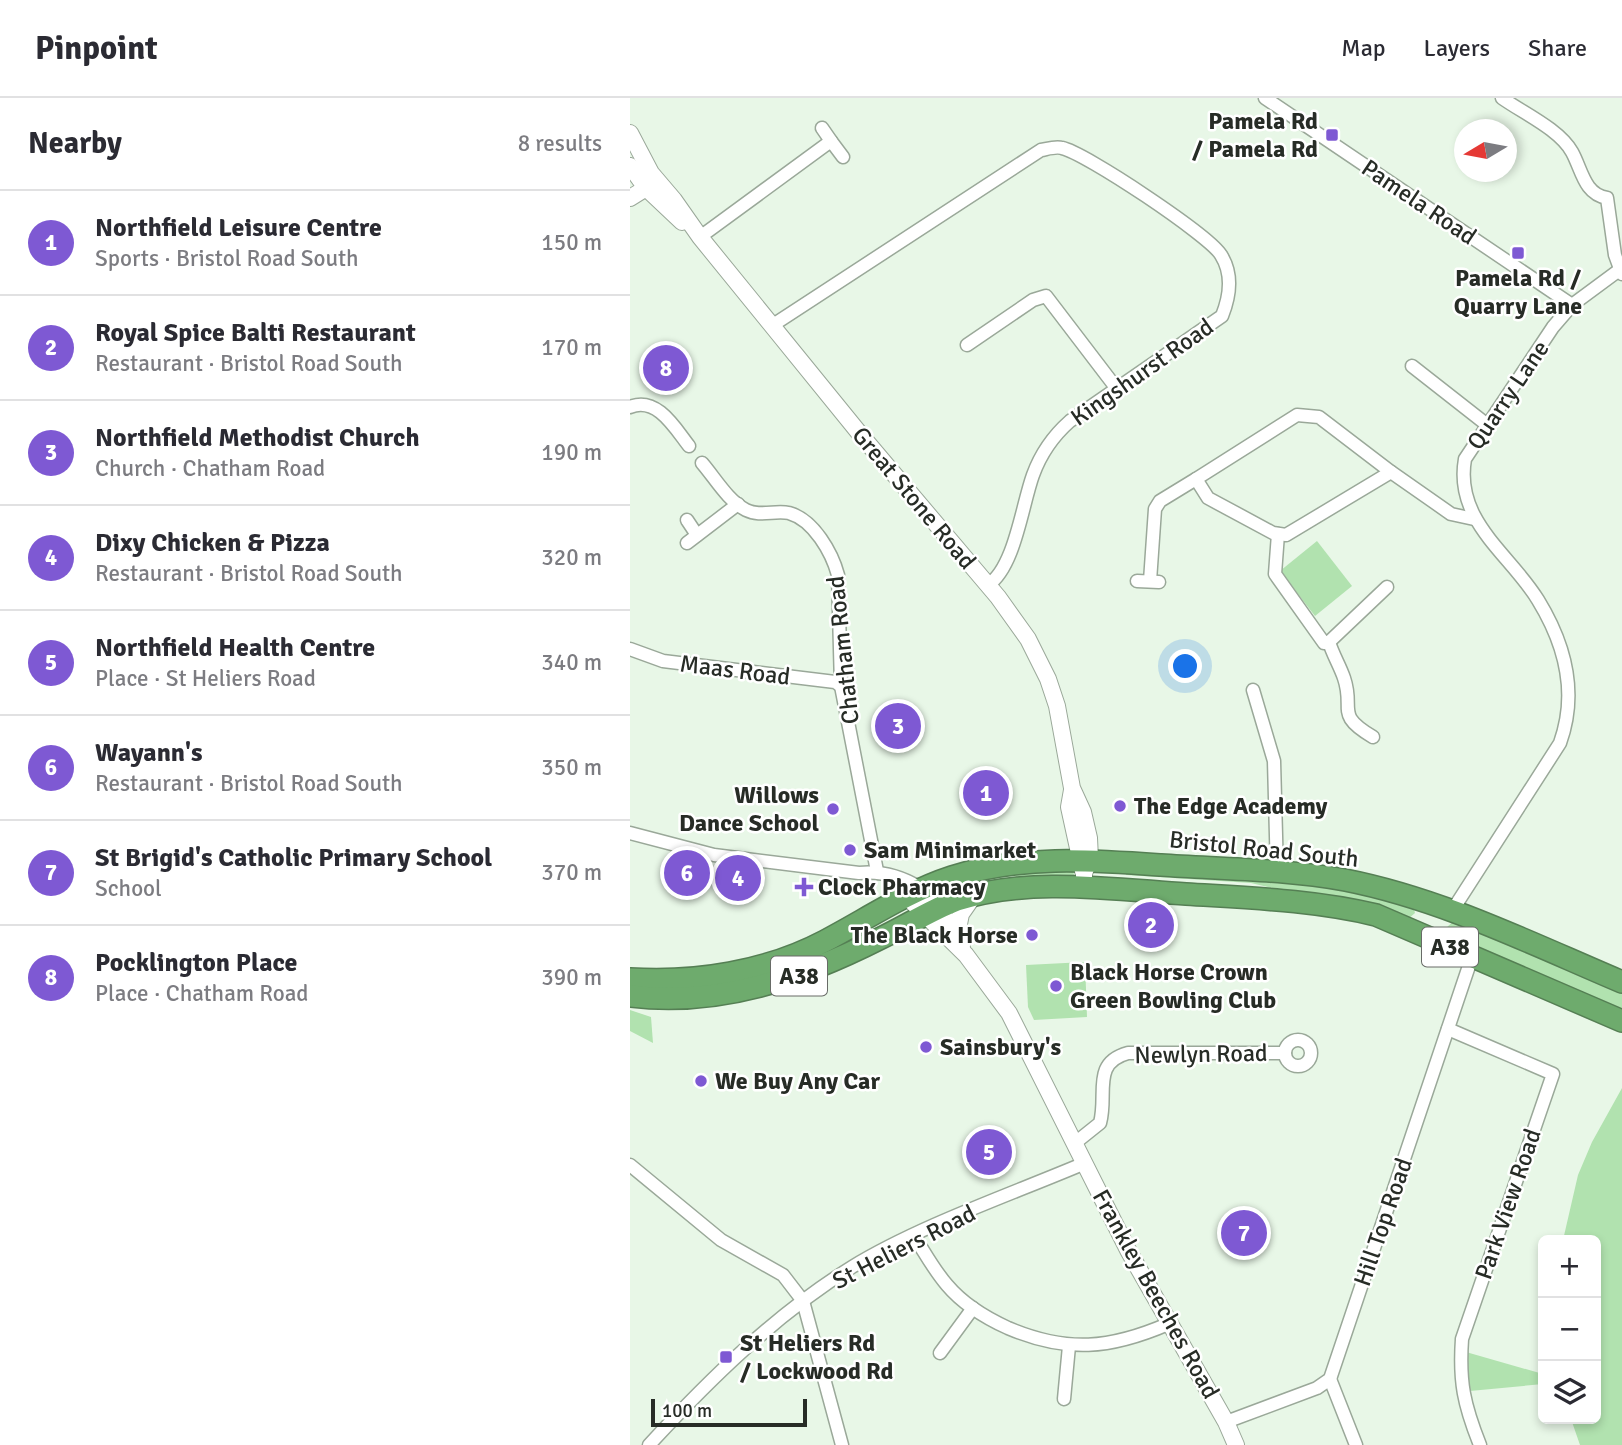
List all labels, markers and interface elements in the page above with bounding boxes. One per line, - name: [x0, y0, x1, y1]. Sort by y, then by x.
- text: Pinpoint: [35, 28, 158, 69]
- text: Map: [1341, 33, 1386, 63]
- text: Layers: [1424, 33, 1490, 63]
- text: Share: [1528, 33, 1587, 63]
- place label: Pamela Rd / Pamela Rd: [1192, 106, 1318, 164]
- north arrow: [1454, 119, 1517, 182]
- text: Nearby: [28, 125, 122, 162]
- marker: Pamela Rd / Pamela Rd: [1324, 127, 1340, 143]
- text: 8 results: [518, 129, 602, 158]
- street label: Pamela Road: [1356, 153, 1482, 251]
- text: Northfield Leisure Centre: [95, 212, 382, 244]
- text: 1: [45, 228, 57, 257]
- text: 150 m: [541, 228, 602, 257]
- text: Sports · Bristol Road South: [95, 244, 359, 273]
- marker: Pamela Rd / Quarry Lane: [1510, 245, 1526, 261]
- place label: Pamela Rd / Quarry Lane: [1454, 263, 1582, 321]
- street label: Kingshurst Road: [1065, 312, 1219, 432]
- text: Royal Spice Balti Restaurant: [95, 317, 416, 349]
- text: 2: [45, 333, 57, 362]
- text: 170 m: [541, 333, 602, 362]
- street label: Quarry Lane: [1461, 335, 1555, 455]
- pin: 8: [643, 342, 689, 394]
- text: Restaurant · Bristol Road South: [95, 349, 403, 378]
- street label: Great Stone Road: [846, 421, 982, 575]
- text: Northfield Methodist Church: [95, 422, 420, 454]
- text: 3: [45, 438, 57, 467]
- text: 190 m: [541, 438, 602, 467]
- text: Church · Chatham Road: [95, 454, 325, 483]
- text: Dixy Chicken & Pizza: [95, 527, 330, 559]
- text: 4: [45, 543, 57, 572]
- text: 320 m: [541, 543, 602, 572]
- text: Restaurant · Bristol Road South: [95, 559, 403, 588]
- street label: Chatham Road: [820, 574, 866, 726]
- text: Northfield Health Centre: [95, 632, 375, 664]
- text: 5: [45, 648, 57, 677]
- text: 340 m: [541, 648, 602, 677]
- street label: Maas Road: [678, 648, 792, 692]
- your location: [1168, 649, 1202, 683]
- text: Place · St Heliers Road: [95, 664, 316, 693]
- pin: 3: [875, 700, 921, 752]
- text: Wayann's: [95, 737, 203, 769]
- text: 6: [45, 753, 57, 782]
- text: 350 m: [541, 753, 602, 782]
- pin: 1: [963, 767, 1009, 819]
- text: Restaurant · Bristol Road South: [95, 769, 403, 798]
- place label: Willows Dance School: [679, 780, 819, 838]
- place label: The Edge Academy: [1134, 791, 1328, 821]
- marker: The Edge Academy: [1112, 798, 1128, 814]
- marker: Willows Dance School: [825, 801, 841, 817]
- street label: Bristol Road South: [1168, 824, 1360, 874]
- place label: Sam Minimarket: [864, 835, 1036, 865]
- text: St Brigid's Catholic Primary School: [95, 842, 492, 874]
- marker: Sam Minimarket: [842, 842, 858, 858]
- pin: 6: [664, 847, 710, 899]
- pin: 4: [715, 852, 761, 904]
- text: 7: [45, 858, 57, 887]
- text: 370 m: [541, 858, 602, 887]
- place label: Clock Pharmacy: [818, 872, 986, 902]
- text: School: [95, 874, 162, 903]
- marker: Clock Pharmacy: [796, 879, 812, 895]
- pin: 2: [1128, 899, 1174, 951]
- place label: The Black Horse: [851, 920, 1018, 950]
- marker: The Black Horse: [1024, 927, 1040, 943]
- road number: A38: [1422, 928, 1478, 967]
- text: Pocklington Place: [95, 947, 298, 979]
- road number: A38: [771, 956, 827, 996]
- place label: Black Horse Crown Green Bowling Club: [1070, 957, 1276, 1015]
- text: 8: [45, 963, 57, 992]
- text: 390 m: [541, 963, 602, 992]
- marker: Black Horse Crown Green Bowling Club: [1048, 978, 1064, 994]
- text: Place · Chatham Road: [95, 979, 308, 1008]
- place label: Sainsbury's: [940, 1032, 1062, 1062]
- street label: Newlyn Road: [1134, 1038, 1268, 1070]
- marker: Sainsbury's: [918, 1039, 934, 1055]
- place label: We Buy Any Car: [715, 1066, 880, 1096]
- marker: We Buy Any Car: [693, 1073, 709, 1089]
- street label: Park View Road: [1468, 1125, 1548, 1283]
- pin: 5: [966, 1126, 1012, 1178]
- street label: Hill Top Road: [1347, 1154, 1419, 1290]
- street label: Frankley Beeches Road: [1086, 1184, 1226, 1404]
- street label: St Heliers Road: [827, 1198, 981, 1296]
- pin: 7: [1221, 1207, 1267, 1259]
- map controls: [1538, 1235, 1601, 1424]
- button: +: [1538, 1235, 1601, 1298]
- button: −: [1538, 1298, 1601, 1361]
- place label: St Heliers Rd / Lockwood Rd: [740, 1328, 894, 1386]
- marker: St Heliers Rd / Lockwood Rd: [718, 1349, 734, 1365]
- button: layers: [1538, 1361, 1601, 1424]
- scale bar: [651, 1396, 807, 1428]
- text: 100 m: [662, 1399, 712, 1423]

